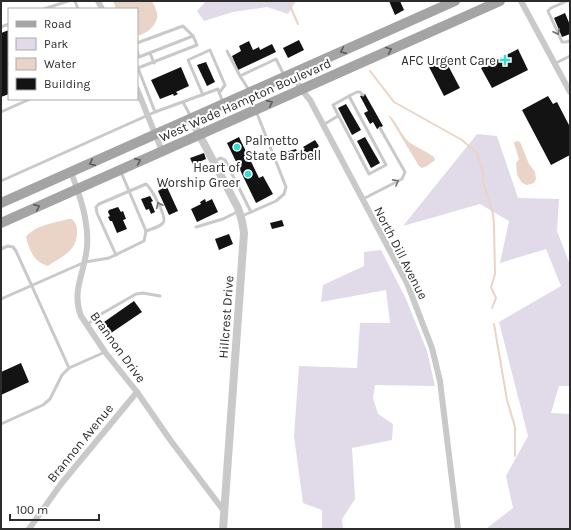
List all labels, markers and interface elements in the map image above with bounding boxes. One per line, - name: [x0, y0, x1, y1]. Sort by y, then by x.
- legend: [8, 8, 138, 100]
- text: Road: [44, 17, 72, 31]
- one-way arrow: [552, 28, 560, 35]
- text: Park: [44, 37, 69, 51]
- one-way arrow: [339, 46, 347, 54]
- one-way arrow: [384, 47, 392, 55]
- place label: AFC Urgent Care: [401, 53, 496, 68]
- marker: AFC Urgent Care: [499, 54, 511, 66]
- street label: West Wade Hampton Boulevard: [157, 55, 333, 145]
- text: Water: [44, 57, 77, 71]
- text: Building: [44, 77, 91, 91]
- one-way arrow: [265, 100, 273, 108]
- place label: Palmetto State Barbell: [245, 133, 321, 163]
- marker: Palmetto State Barbell: [232, 142, 242, 152]
- one-way arrow: [88, 158, 96, 166]
- one-way arrow: [135, 158, 142, 166]
- place label: Heart of Worship Greer: [157, 160, 241, 190]
- marker: Heart of Worship Greer: [243, 169, 253, 179]
- one-way arrow: [392, 180, 399, 187]
- one-way arrow: [156, 202, 164, 209]
- one-way arrow: [33, 203, 40, 211]
- street label: North Dill Avenue: [371, 204, 431, 302]
- street label: Hillcrest Drive: [216, 275, 236, 359]
- street label: Brannon Drive: [87, 309, 149, 386]
- street label: Brannon Avenue: [44, 401, 116, 485]
- scale bar: [10, 496, 99, 522]
- text: 100 m: [16, 503, 48, 517]

